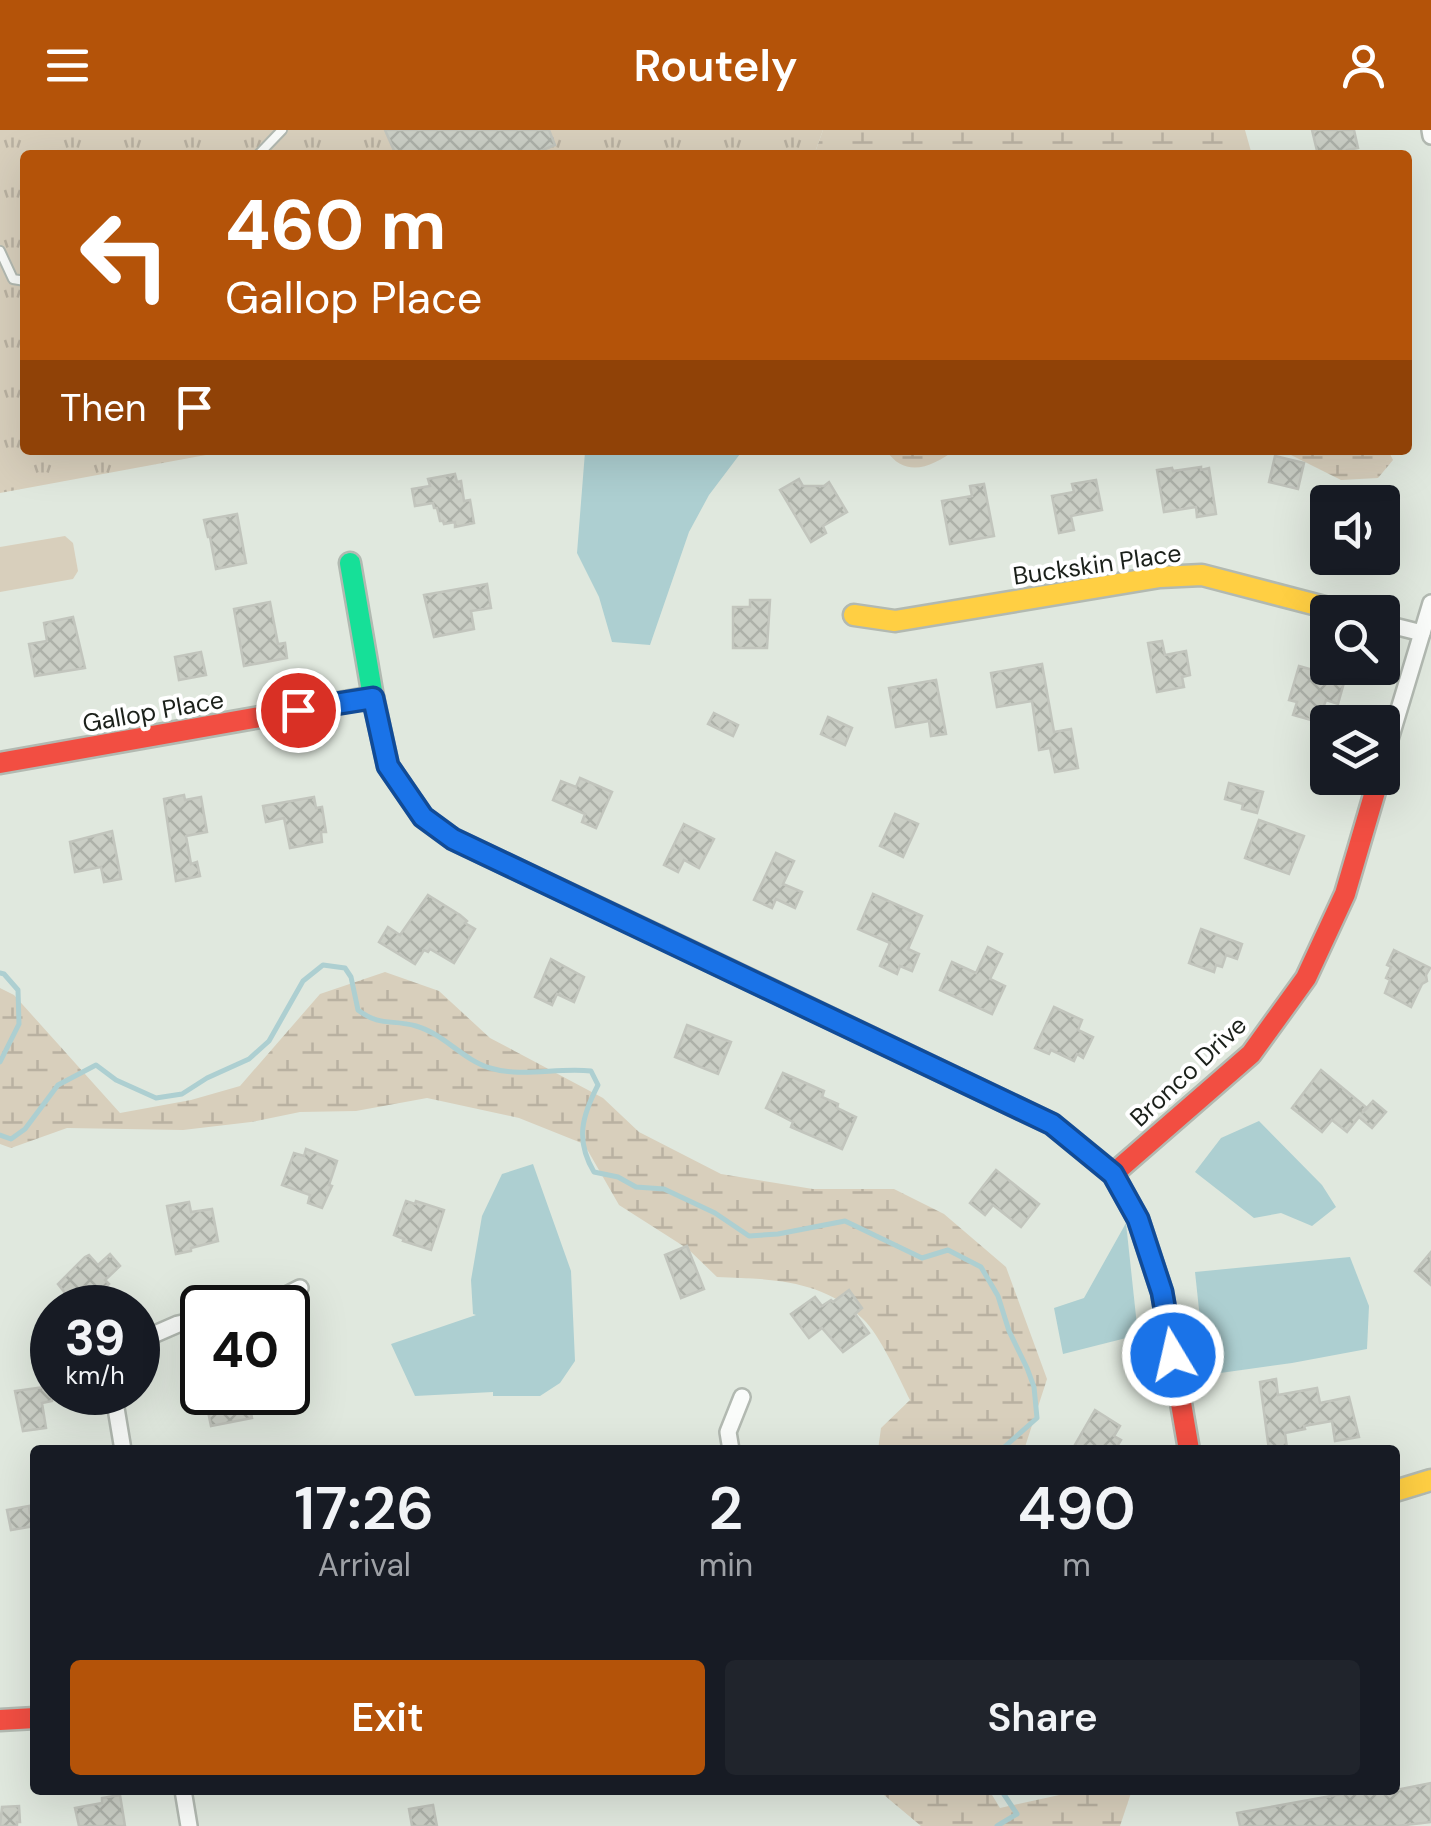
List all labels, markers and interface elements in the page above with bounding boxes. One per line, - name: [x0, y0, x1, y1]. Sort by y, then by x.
- text: Routely: [634, 36, 797, 95]
- icon: menu: [40, 38, 95, 93]
- icon: person: [1336, 38, 1391, 93]
- text: 460 m: [225, 180, 446, 271]
- icon: left: [60, 190, 190, 320]
- text: Gallop Place: [225, 268, 482, 327]
- icon: arrive: [167, 380, 222, 435]
- text: Then: [60, 383, 147, 433]
- map controls: [1310, 485, 1400, 795]
- button: sound: [1310, 485, 1400, 575]
- street label: Buckskin Place: [1011, 536, 1183, 593]
- button: search: [1310, 595, 1400, 685]
- pin: [256, 668, 341, 753]
- street label: Gallop Place: [80, 683, 226, 740]
- icon: arrive: [271, 683, 326, 738]
- button: layers: [1310, 705, 1400, 795]
- street label: Bronco Drive: [1123, 1009, 1254, 1134]
- speed limit sign: 40: [180, 1285, 310, 1415]
- position arrow: [1121, 1303, 1225, 1407]
- text: 39: [65, 1305, 125, 1371]
- text: km/h: [65, 1359, 125, 1392]
- text: 17:26: [294, 1469, 434, 1548]
- text: 2: [709, 1469, 743, 1548]
- text: 490: [1018, 1469, 1136, 1548]
- text: Arrival: [318, 1544, 411, 1586]
- text: min: [699, 1544, 753, 1586]
- text: m: [1062, 1544, 1091, 1586]
- button: Exit: [70, 1660, 705, 1775]
- button: Share: [725, 1660, 1360, 1775]

